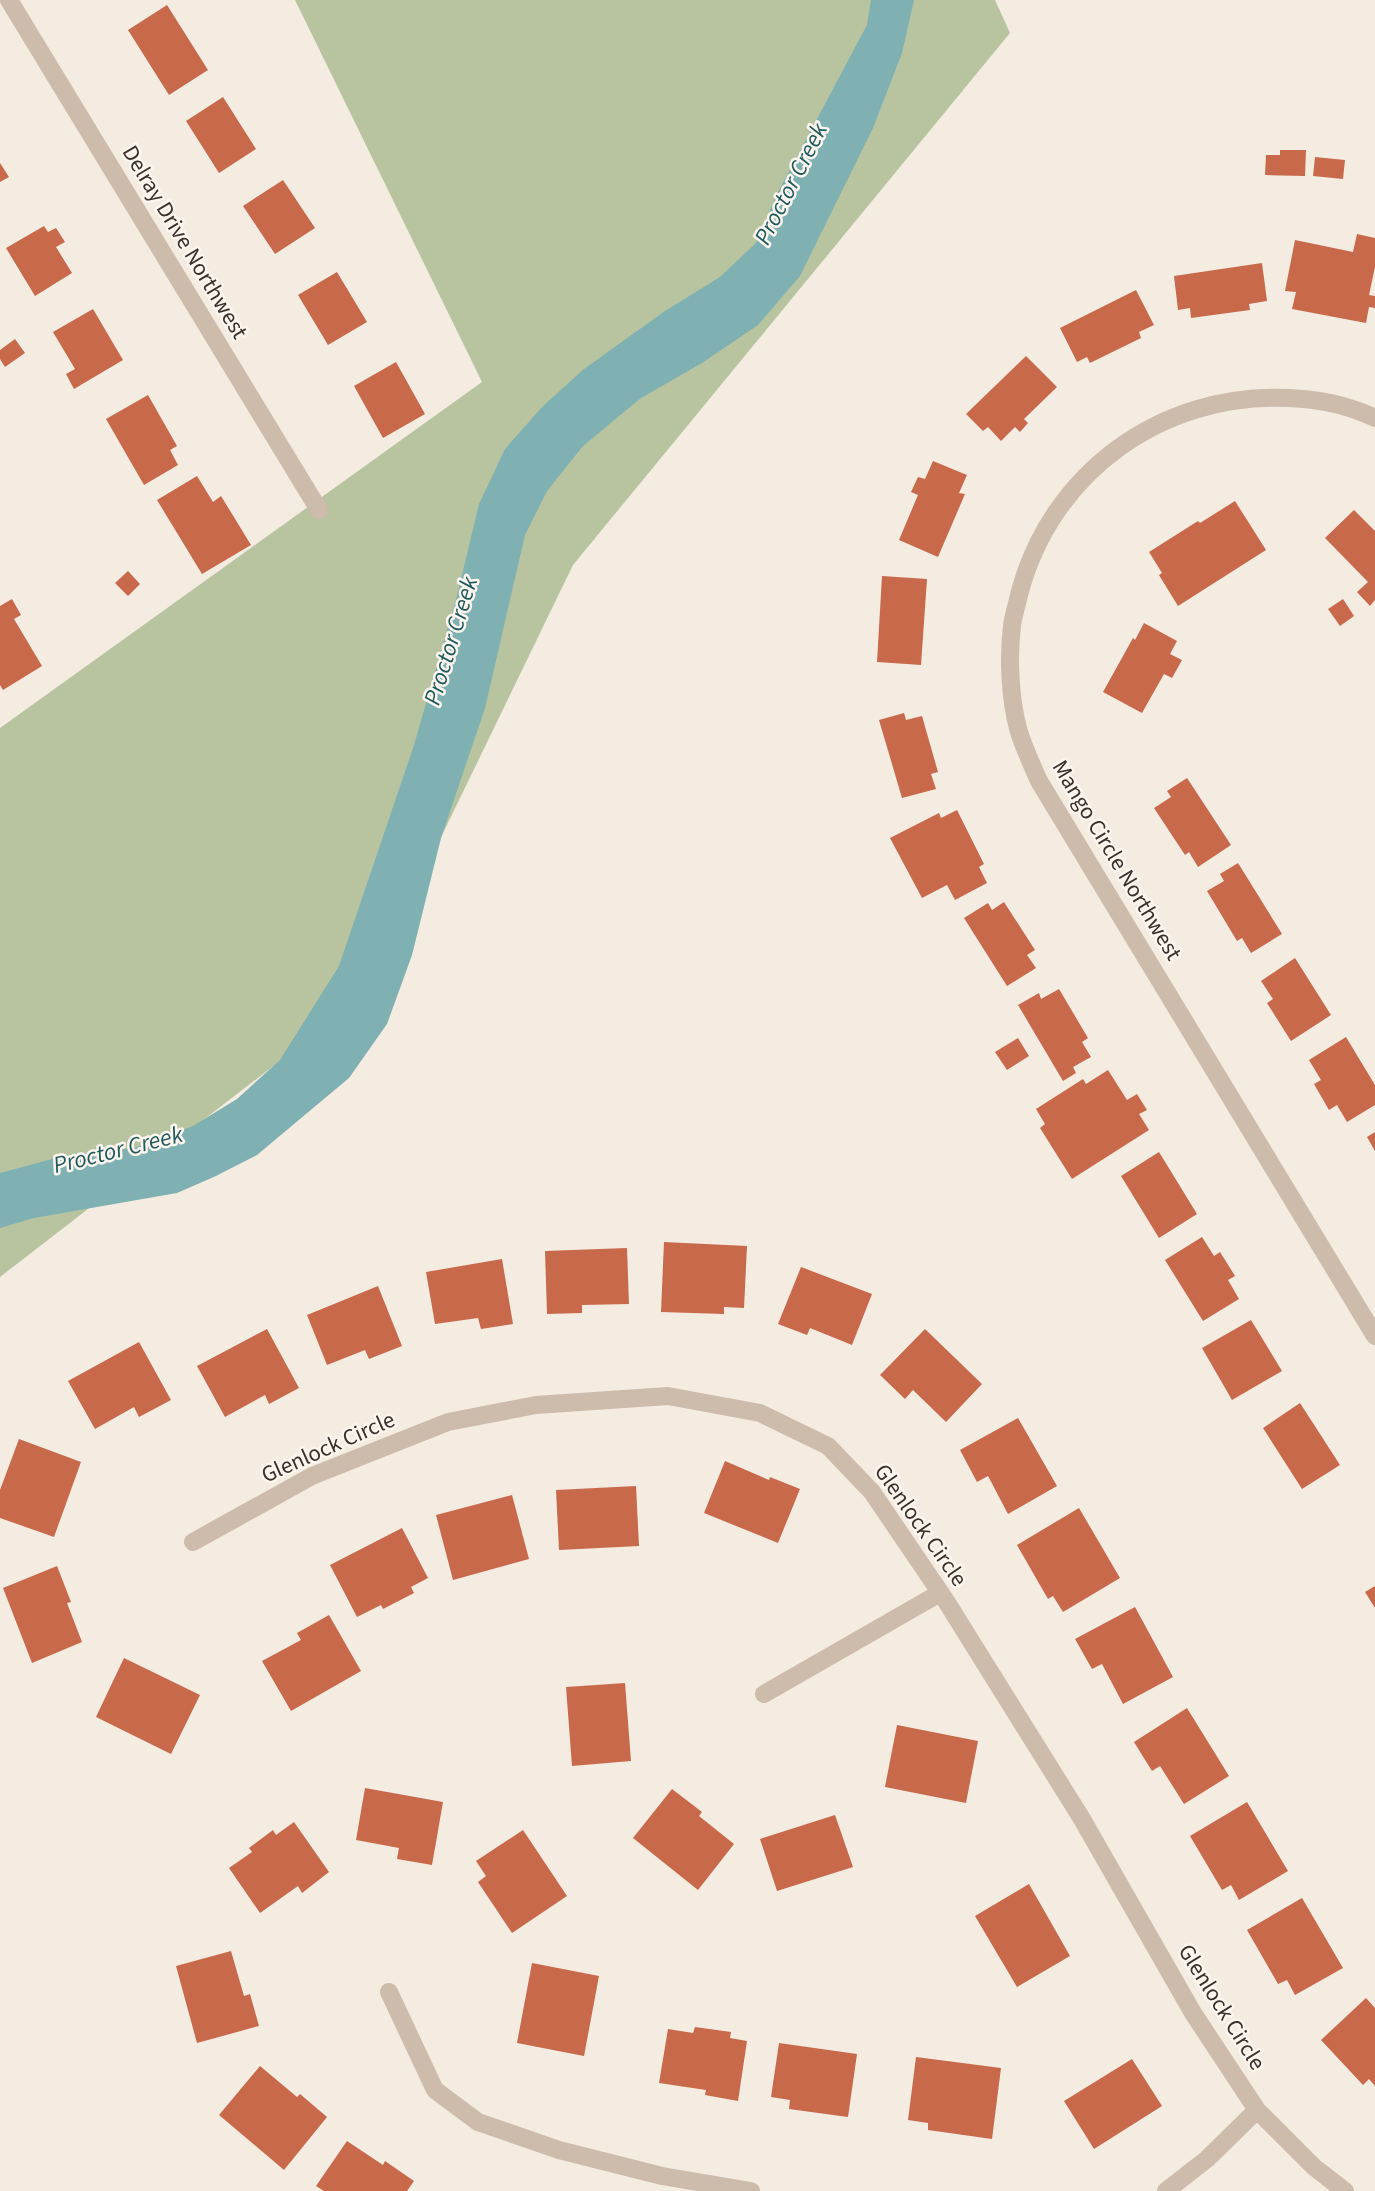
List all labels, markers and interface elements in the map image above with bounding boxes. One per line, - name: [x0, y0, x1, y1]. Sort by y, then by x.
- water label: Proctor Creek: [745, 117, 837, 251]
- street label: Delray Drive Northwest: [114, 139, 256, 345]
- water label: Proctor Creek: [415, 572, 487, 709]
- street label: Mango Circle Northwest: [1044, 754, 1190, 967]
- water label: Proctor Creek: [50, 1117, 187, 1183]
- street label: Glenlock Circle: [256, 1403, 400, 1491]
- street label: Glenlock Circle: [866, 1457, 976, 1593]
- street label: Glenlock Circle: [1170, 1938, 1274, 2076]

